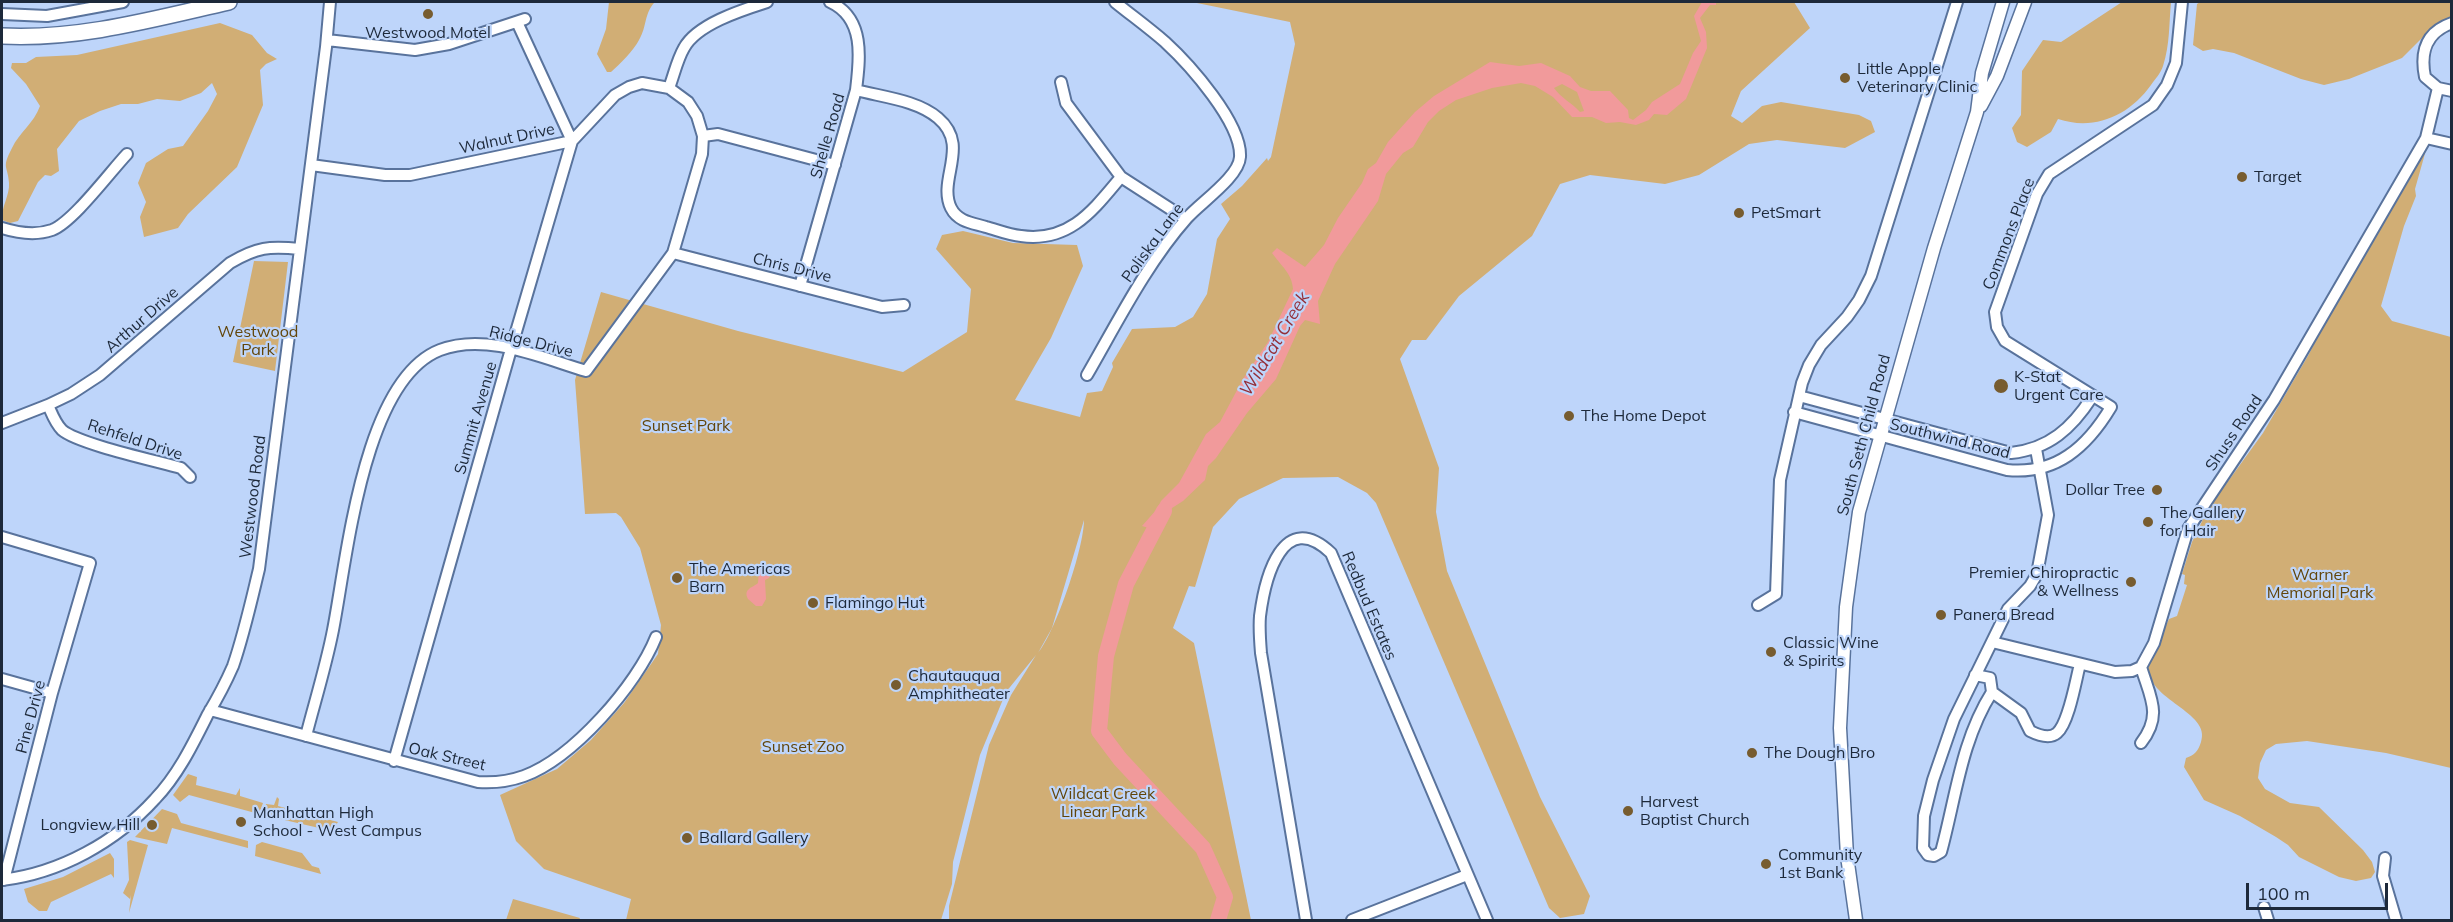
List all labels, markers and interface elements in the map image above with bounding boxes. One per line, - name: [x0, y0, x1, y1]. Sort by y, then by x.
- marker: Westwood Motel: [421, 7, 435, 21]
- place label: Westwood Motel: [365, 23, 491, 43]
- place label: Little Apple Veterinary Clinic: [1857, 59, 1977, 97]
- marker: Little Apple Veterinary Clinic: [1838, 71, 1852, 85]
- street label: Shelle Road: [807, 91, 849, 181]
- street label: Walnut Drive: [457, 119, 557, 159]
- place label: Target: [2254, 167, 2302, 187]
- marker: Target: [2235, 170, 2249, 184]
- street label: Commons Place: [1979, 175, 2039, 293]
- street label: Poliska Lane: [1118, 200, 1188, 286]
- place label: PetSmart: [1751, 203, 1821, 223]
- marker: PetSmart: [1732, 206, 1746, 220]
- street label: Chris Drive: [751, 249, 833, 287]
- street label: Arthur Drive: [101, 283, 183, 357]
- water label: Wildcat Creek: [1235, 288, 1315, 400]
- park label: Westwood Park: [218, 322, 298, 360]
- street label: Ridge Drive: [487, 322, 575, 362]
- street label: South Seth Child Road: [1833, 352, 1895, 518]
- street label: Summit Avenue: [451, 359, 501, 477]
- place label: K-Stat Urgent Care: [2014, 367, 2104, 405]
- marker: K-Stat Urgent Care: [1992, 377, 2010, 395]
- street label: Shuss Road: [2201, 391, 2267, 475]
- place label: The Home Depot: [1581, 406, 1706, 426]
- marker: The Home Depot: [1562, 409, 1576, 423]
- street label: Southwind Road: [1888, 415, 2012, 463]
- street label: Rehfeld Drive: [85, 416, 185, 464]
- park label: Sunset Park: [642, 416, 730, 436]
- street label: Westwood Road: [236, 434, 270, 560]
- place label: Dollar Tree: [2065, 480, 2145, 500]
- marker: Dollar Tree: [2150, 483, 2164, 497]
- place label: The Gallery for Hair: [2160, 503, 2244, 541]
- marker: The Gallery for Hair: [2141, 515, 2155, 529]
- street label: Redbud Estates: [1337, 549, 1401, 663]
- place label: The Americas Barn: [689, 559, 790, 597]
- place label: Premier Chiropractic & Wellness: [1969, 563, 2119, 601]
- park label: Warner Memorial Park: [2267, 565, 2373, 603]
- marker: The Americas Barn: [670, 571, 684, 585]
- marker: Premier Chiropractic & Wellness: [2124, 575, 2138, 589]
- place label: Flamingo Hut: [825, 593, 925, 613]
- marker: Flamingo Hut: [806, 596, 820, 610]
- place label: Panera Bread: [1953, 605, 2055, 625]
- marker: Panera Bread: [1934, 608, 1948, 622]
- place label: Classic Wine & Spirits: [1783, 633, 1879, 671]
- marker: Classic Wine & Spirits: [1764, 645, 1778, 659]
- place label: Chautauqua Amphitheater: [908, 666, 1010, 704]
- street label: Pine Drive: [12, 678, 50, 756]
- marker: Chautauqua Amphitheater: [889, 678, 903, 692]
- park label: Sunset Zoo: [762, 737, 844, 757]
- street label: Oak Street: [407, 739, 487, 775]
- place label: The Dough Bro: [1764, 743, 1875, 763]
- marker: The Dough Bro: [1745, 746, 1759, 760]
- park label: Wildcat Creek Linear Park: [1051, 784, 1155, 822]
- place label: Harvest Baptist Church: [1640, 792, 1750, 830]
- place label: Manhattan High School - West Campus: [253, 803, 422, 841]
- marker: Harvest Baptist Church: [1621, 804, 1635, 818]
- place label: Longview Hill: [41, 815, 140, 835]
- marker: Manhattan High School - West Campus: [234, 815, 248, 829]
- marker: Longview Hill: [145, 818, 159, 832]
- place label: Ballard Gallery: [699, 828, 809, 848]
- marker: Ballard Gallery: [680, 831, 694, 845]
- place label: Community 1st Bank: [1778, 845, 1862, 883]
- marker: Community 1st Bank: [1759, 857, 1773, 871]
- scale bar: [2249, 871, 2392, 909]
- text: 100 m: [2257, 882, 2310, 905]

